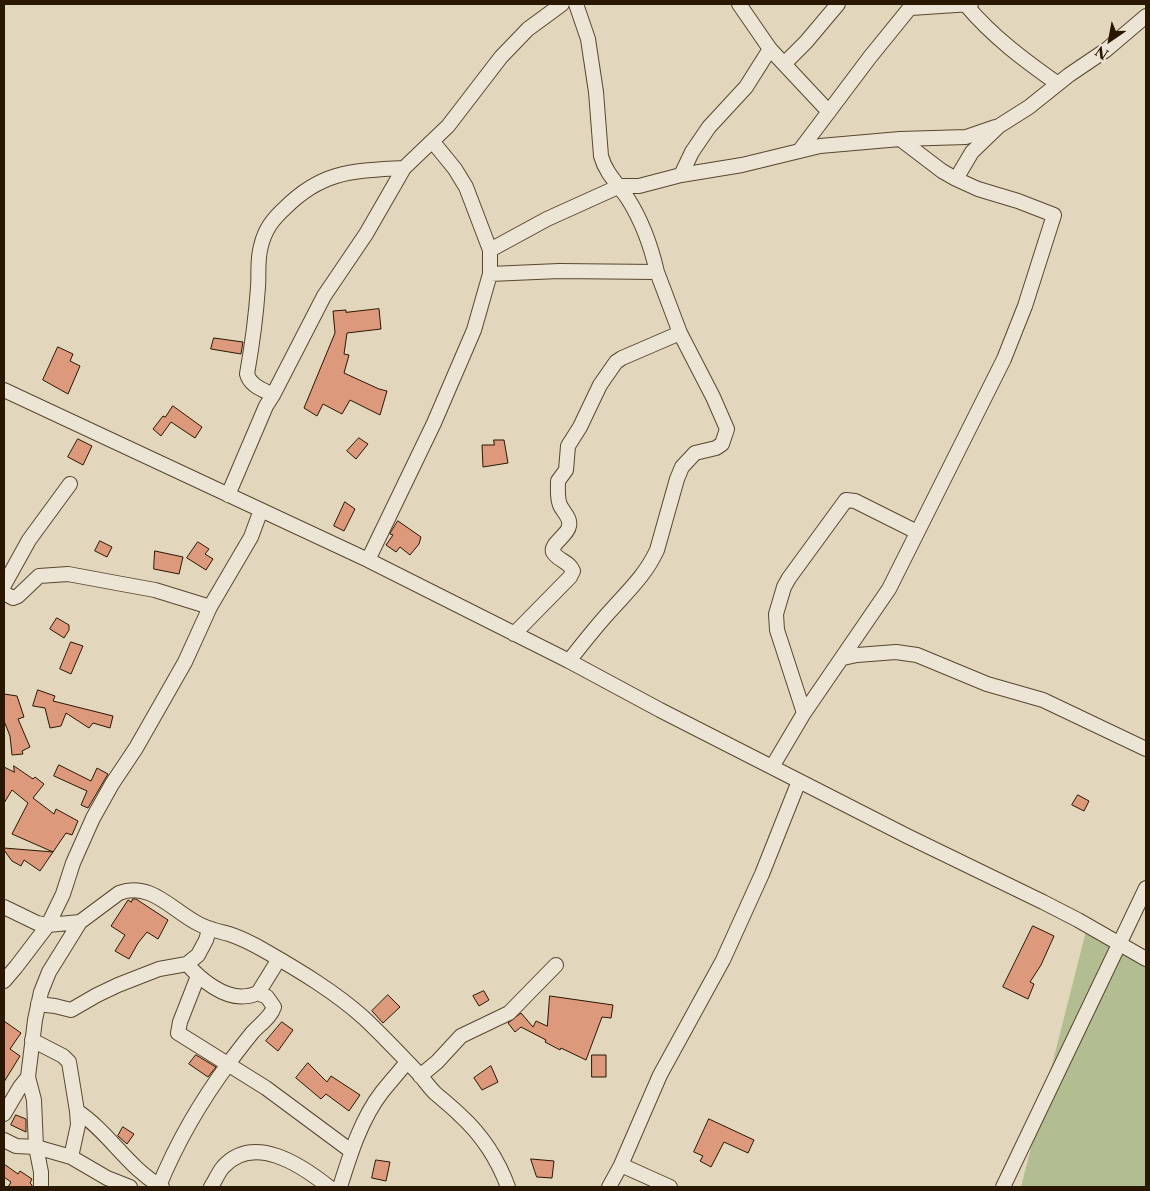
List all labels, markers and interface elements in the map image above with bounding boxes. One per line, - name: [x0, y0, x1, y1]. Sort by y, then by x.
- north arrow: [1085, 15, 1135, 65]
- text: N: [1092, 42, 1112, 63]

